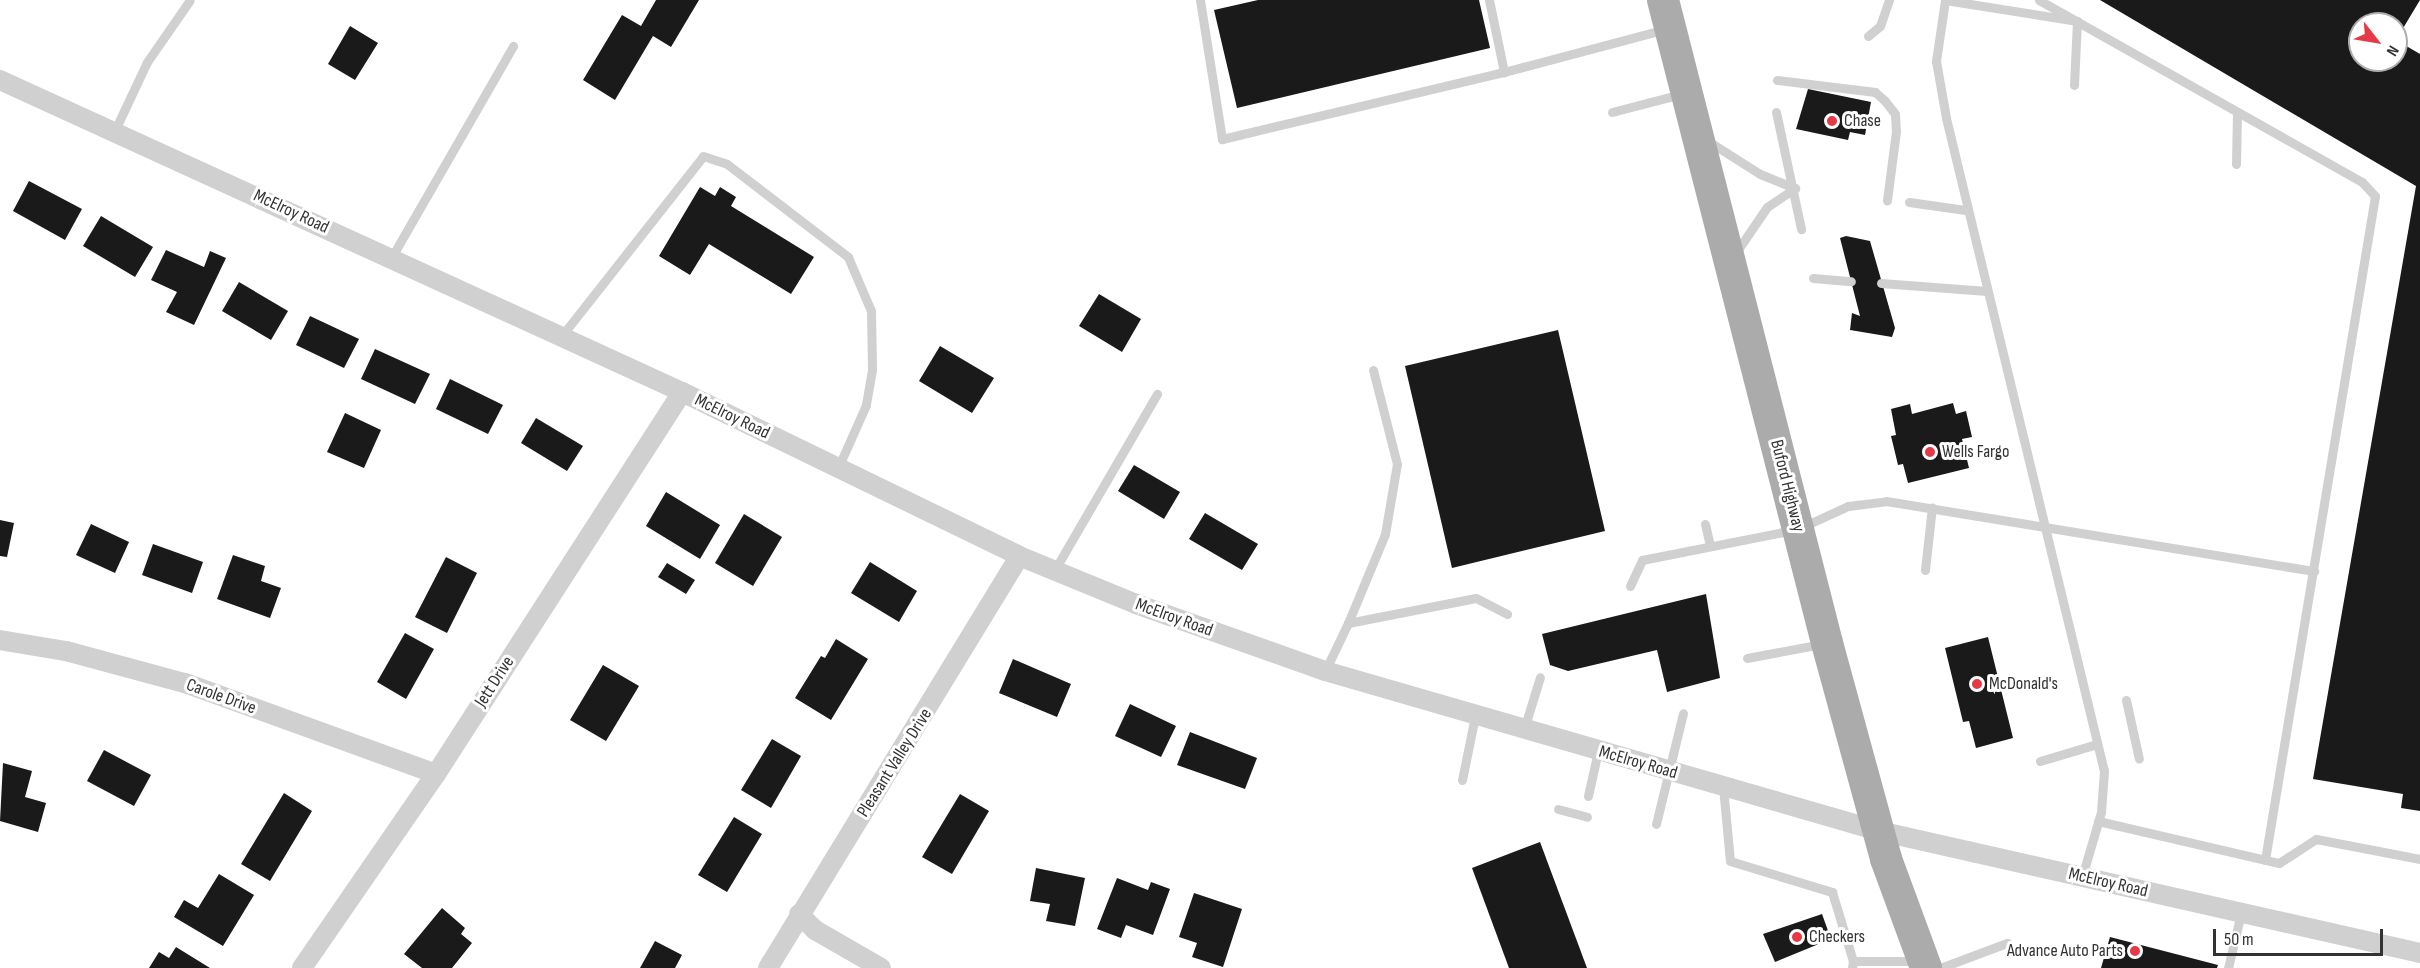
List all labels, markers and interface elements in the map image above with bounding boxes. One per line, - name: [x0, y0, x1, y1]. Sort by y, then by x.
- north arrow: [2348, 12, 2408, 72]
- text: N: [2382, 42, 2402, 59]
- place label: Chase: [1844, 110, 1881, 132]
- marker: Chase: [1825, 114, 1839, 128]
- street label: McElroy Road: [250, 185, 332, 239]
- street label: McElroy Road: [691, 390, 773, 444]
- street label: Buford Highway: [1765, 438, 1809, 534]
- place label: Wells Fargo: [1942, 441, 2009, 463]
- marker: Wells Fargo: [1923, 445, 1937, 459]
- street label: McElroy Road: [1132, 594, 1216, 642]
- street label: Jett Drive: [471, 653, 519, 711]
- place label: McDonald's: [1989, 673, 2058, 695]
- street label: Carole Drive: [183, 674, 259, 720]
- marker: McDonald's: [1970, 677, 1984, 691]
- street label: Pleasant Valley Drive: [853, 705, 937, 821]
- street label: McElroy Road: [1596, 742, 1680, 784]
- street label: McElroy Road: [2066, 863, 2150, 903]
- scale bar: [2216, 917, 2386, 955]
- place label: Checkers: [1809, 926, 1865, 948]
- text: 50 m: [2224, 929, 2254, 950]
- marker: Checkers: [1790, 930, 1804, 944]
- place label: Advance Auto Parts: [2007, 940, 2123, 962]
- marker: Advance Auto Parts: [2128, 944, 2142, 958]

